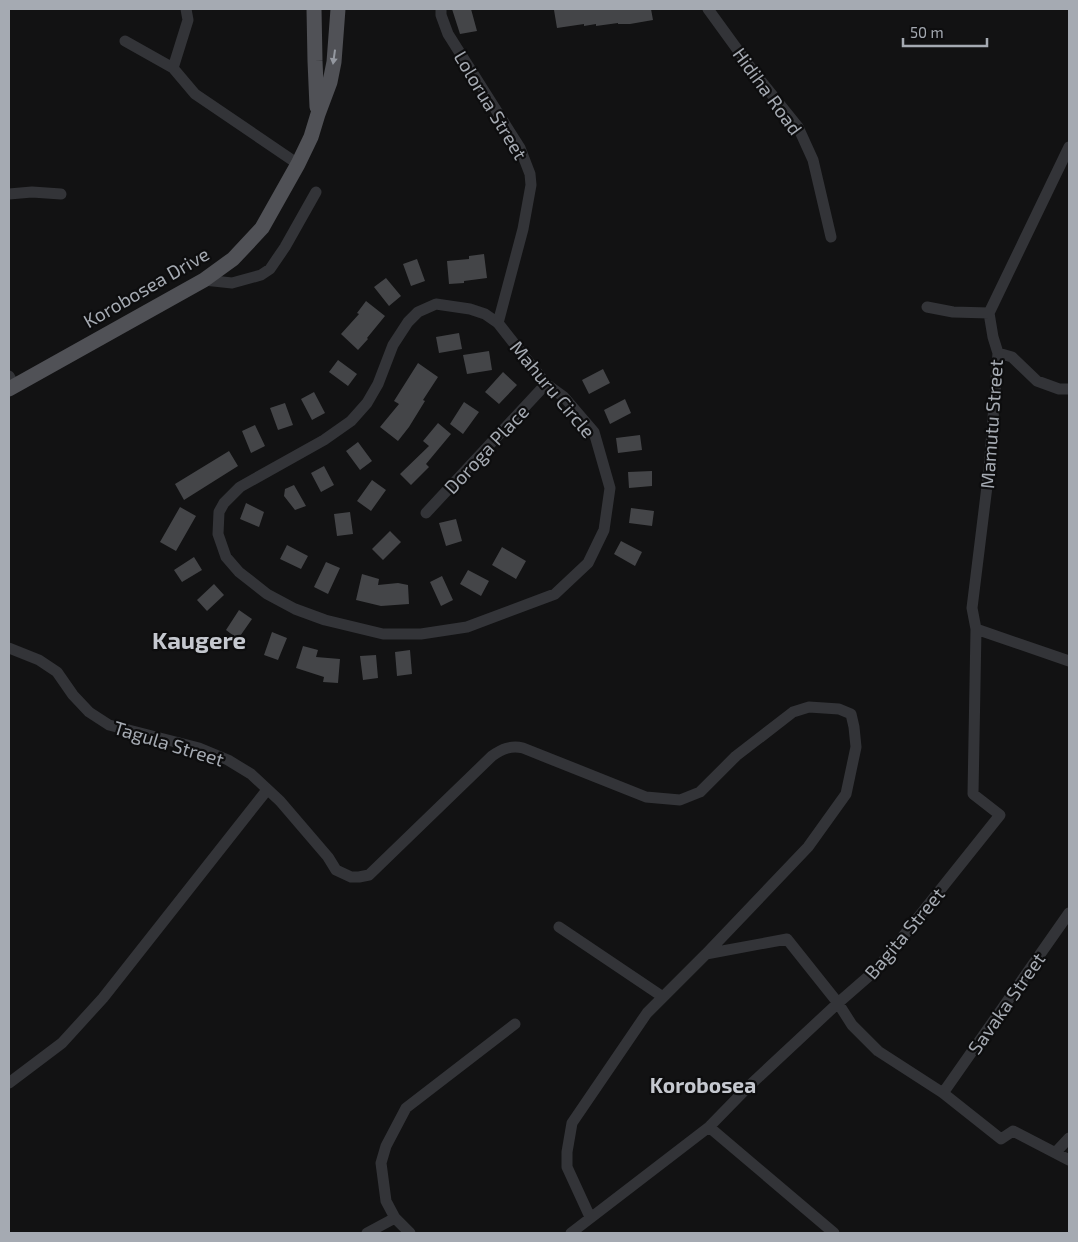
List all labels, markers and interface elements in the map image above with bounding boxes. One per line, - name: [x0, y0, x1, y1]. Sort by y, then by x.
- scale bar: [903, 15, 987, 47]
- text: 50 m: [910, 23, 944, 41]
- street label: Hidiha Road: [729, 43, 807, 139]
- street label: Lolorua Street: [449, 46, 533, 164]
- one-way arrow: [330, 50, 338, 66]
- street label: Korobosea Drive: [79, 242, 213, 332]
- street label: Mahuru Circle: [506, 336, 600, 442]
- street label: Mamutu Street: [975, 359, 1007, 489]
- street label: Doroga Place: [439, 400, 533, 498]
- district label: Kaugere: [152, 625, 246, 654]
- street label: Tagula Street: [111, 715, 227, 771]
- street label: Bagita Street: [859, 883, 949, 983]
- street label: Savaka Street: [963, 948, 1049, 1058]
- district label: Korobosea: [650, 1072, 756, 1097]

